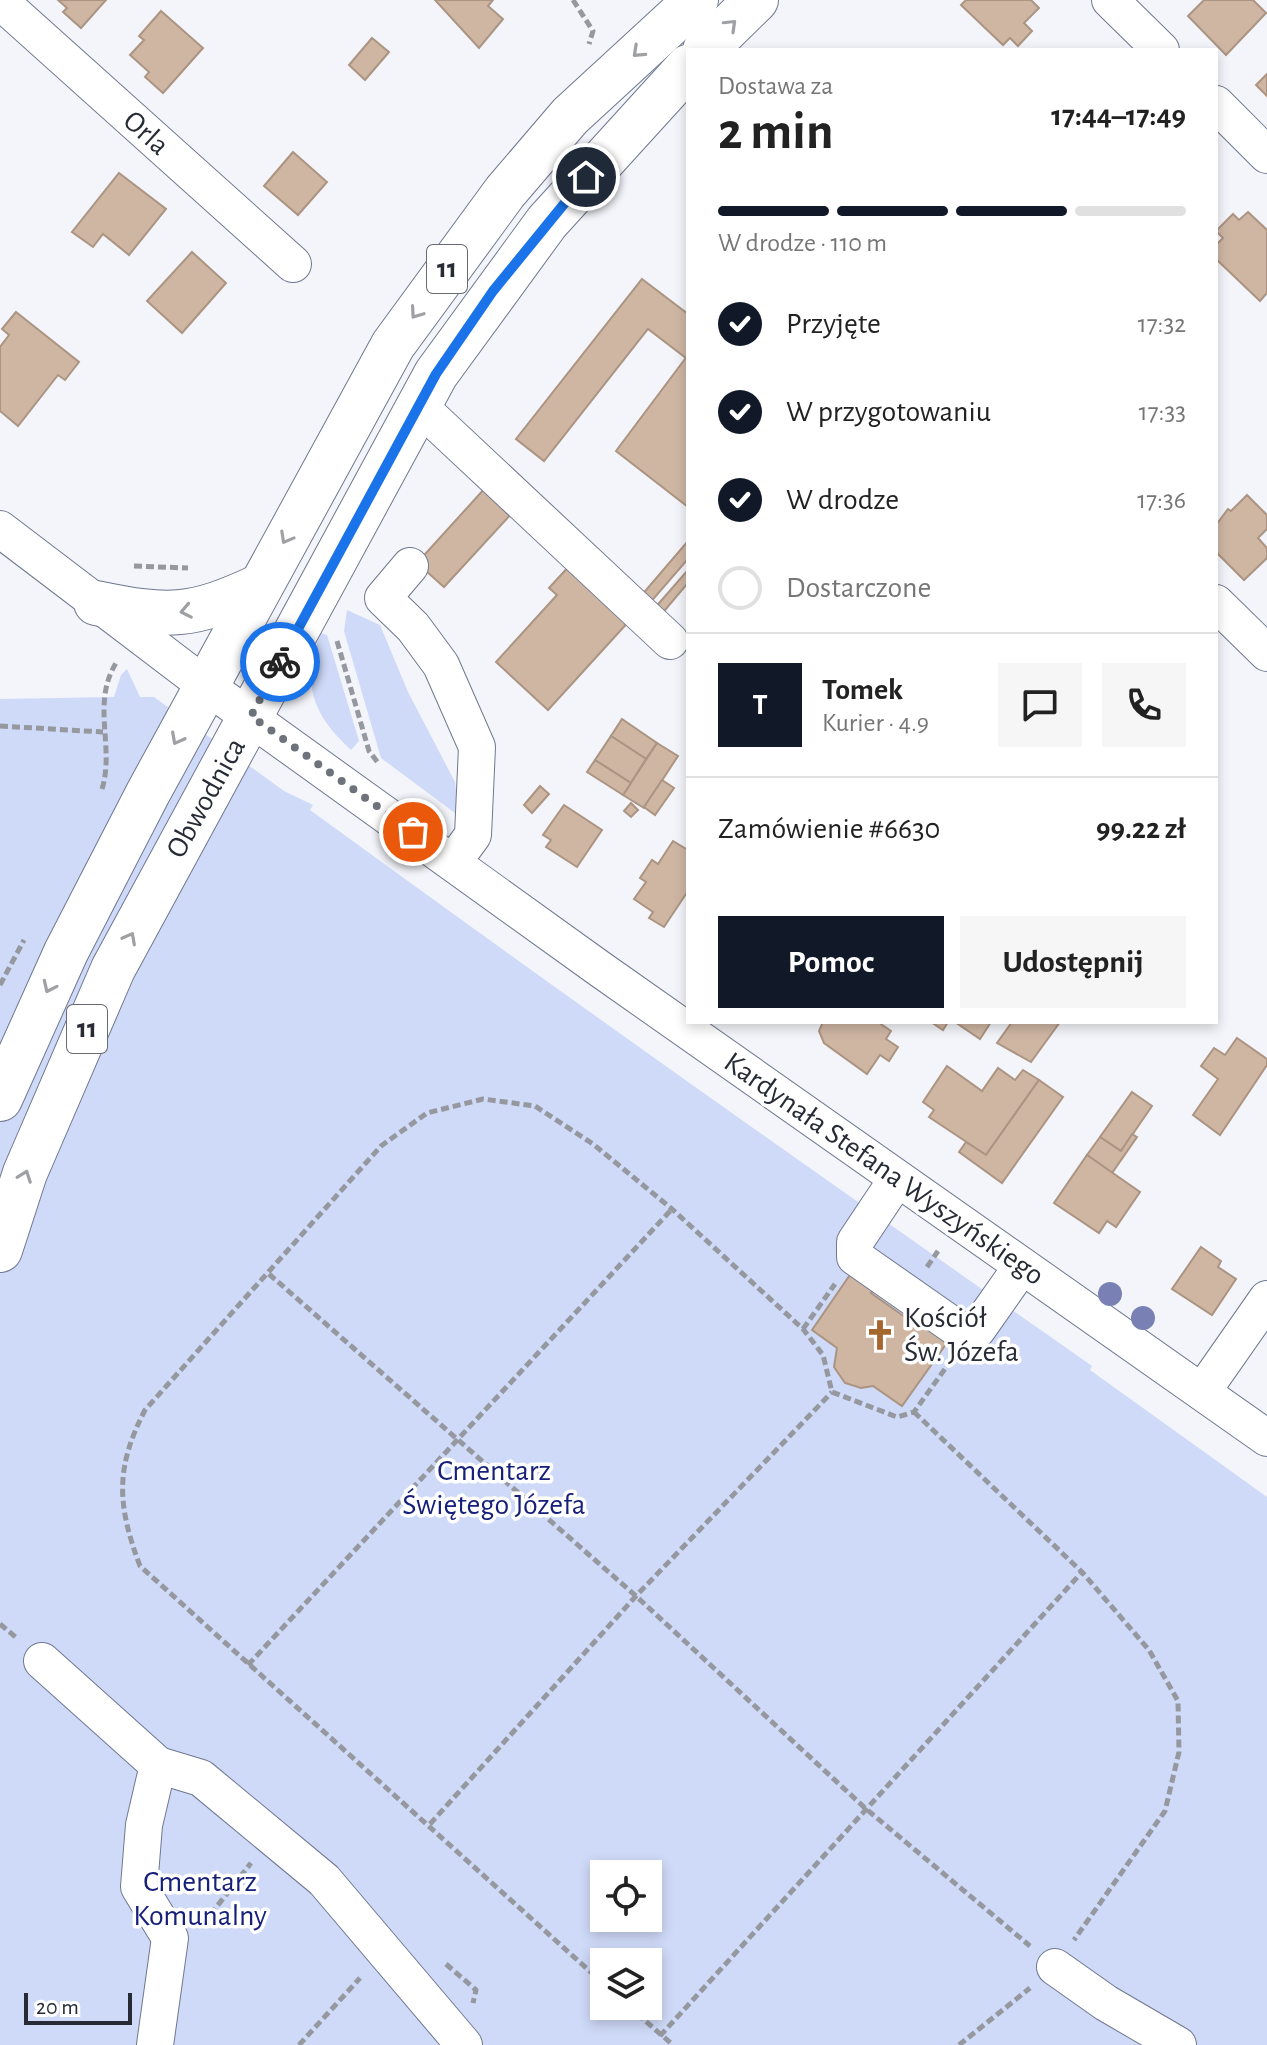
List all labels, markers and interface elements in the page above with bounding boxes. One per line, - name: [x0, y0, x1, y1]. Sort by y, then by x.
- one-way arrow: [722, 20, 736, 34]
- one-way arrow: [633, 42, 647, 57]
- text: Dostawa za: [718, 73, 833, 99]
- text: 17:44–17:49: [1051, 101, 1186, 131]
- street label: Orla: [117, 105, 175, 161]
- text: 2 min: [718, 106, 833, 158]
- pin: [552, 143, 620, 211]
- icon: home: [564, 155, 608, 199]
- text: W drodze · 110 m: [718, 230, 887, 256]
- road number: 11: [427, 245, 467, 293]
- icon: check: [718, 302, 762, 346]
- one-way arrow: [411, 304, 426, 319]
- text: Przyjęte: [786, 309, 881, 339]
- text: 17:32: [1138, 311, 1186, 337]
- icon: check: [718, 390, 762, 434]
- text: W przygotowaniu: [786, 397, 991, 427]
- text: 17:33: [1139, 399, 1186, 425]
- icon: check: [718, 478, 762, 522]
- text: W drodze: [786, 485, 899, 515]
- text: 17:36: [1137, 487, 1186, 513]
- one-way arrow: [281, 530, 296, 545]
- text: Dostarczone: [786, 573, 931, 603]
- one-way arrow: [180, 602, 194, 619]
- courier: [240, 622, 320, 702]
- icon: bike: [258, 640, 302, 684]
- button: chat: [998, 663, 1082, 747]
- button: phone: [1102, 663, 1186, 747]
- text: Tomek: [822, 675, 903, 705]
- text: T: [752, 690, 768, 720]
- text: Kurier · 4.9: [822, 710, 929, 736]
- one-way arrow: [171, 731, 186, 745]
- street label: Obwodnica: [161, 733, 251, 863]
- pin: [379, 798, 447, 866]
- icon: bag: [391, 810, 435, 854]
- text: Zamówienie #6630: [718, 814, 940, 844]
- text: 99.22 zł: [1096, 814, 1186, 844]
- button: Pomoc: [718, 916, 944, 1008]
- button: Udostępnij: [960, 916, 1186, 1008]
- one-way arrow: [120, 932, 135, 946]
- one-way arrow: [43, 979, 59, 994]
- road number: 11: [67, 1005, 107, 1053]
- street label: Kardynała Stefana Wyszyńskiego: [719, 1047, 1049, 1291]
- one-way arrow: [15, 1170, 32, 1184]
- place label: Kościół Św. Józefa: [904, 1303, 1019, 1367]
- church icon: Kościół Św. Józefa: [863, 1318, 897, 1352]
- park label: Cmentarz Świętego Józefa: [402, 1456, 586, 1520]
- map controls: [590, 1860, 662, 2020]
- button: locate: [590, 1860, 662, 1932]
- park label: Cmentarz Komunalny: [133, 1867, 267, 1931]
- button: layers: [590, 1948, 662, 2020]
- scale bar: [24, 1989, 132, 2025]
- text: 20 m: [36, 1996, 79, 2018]

